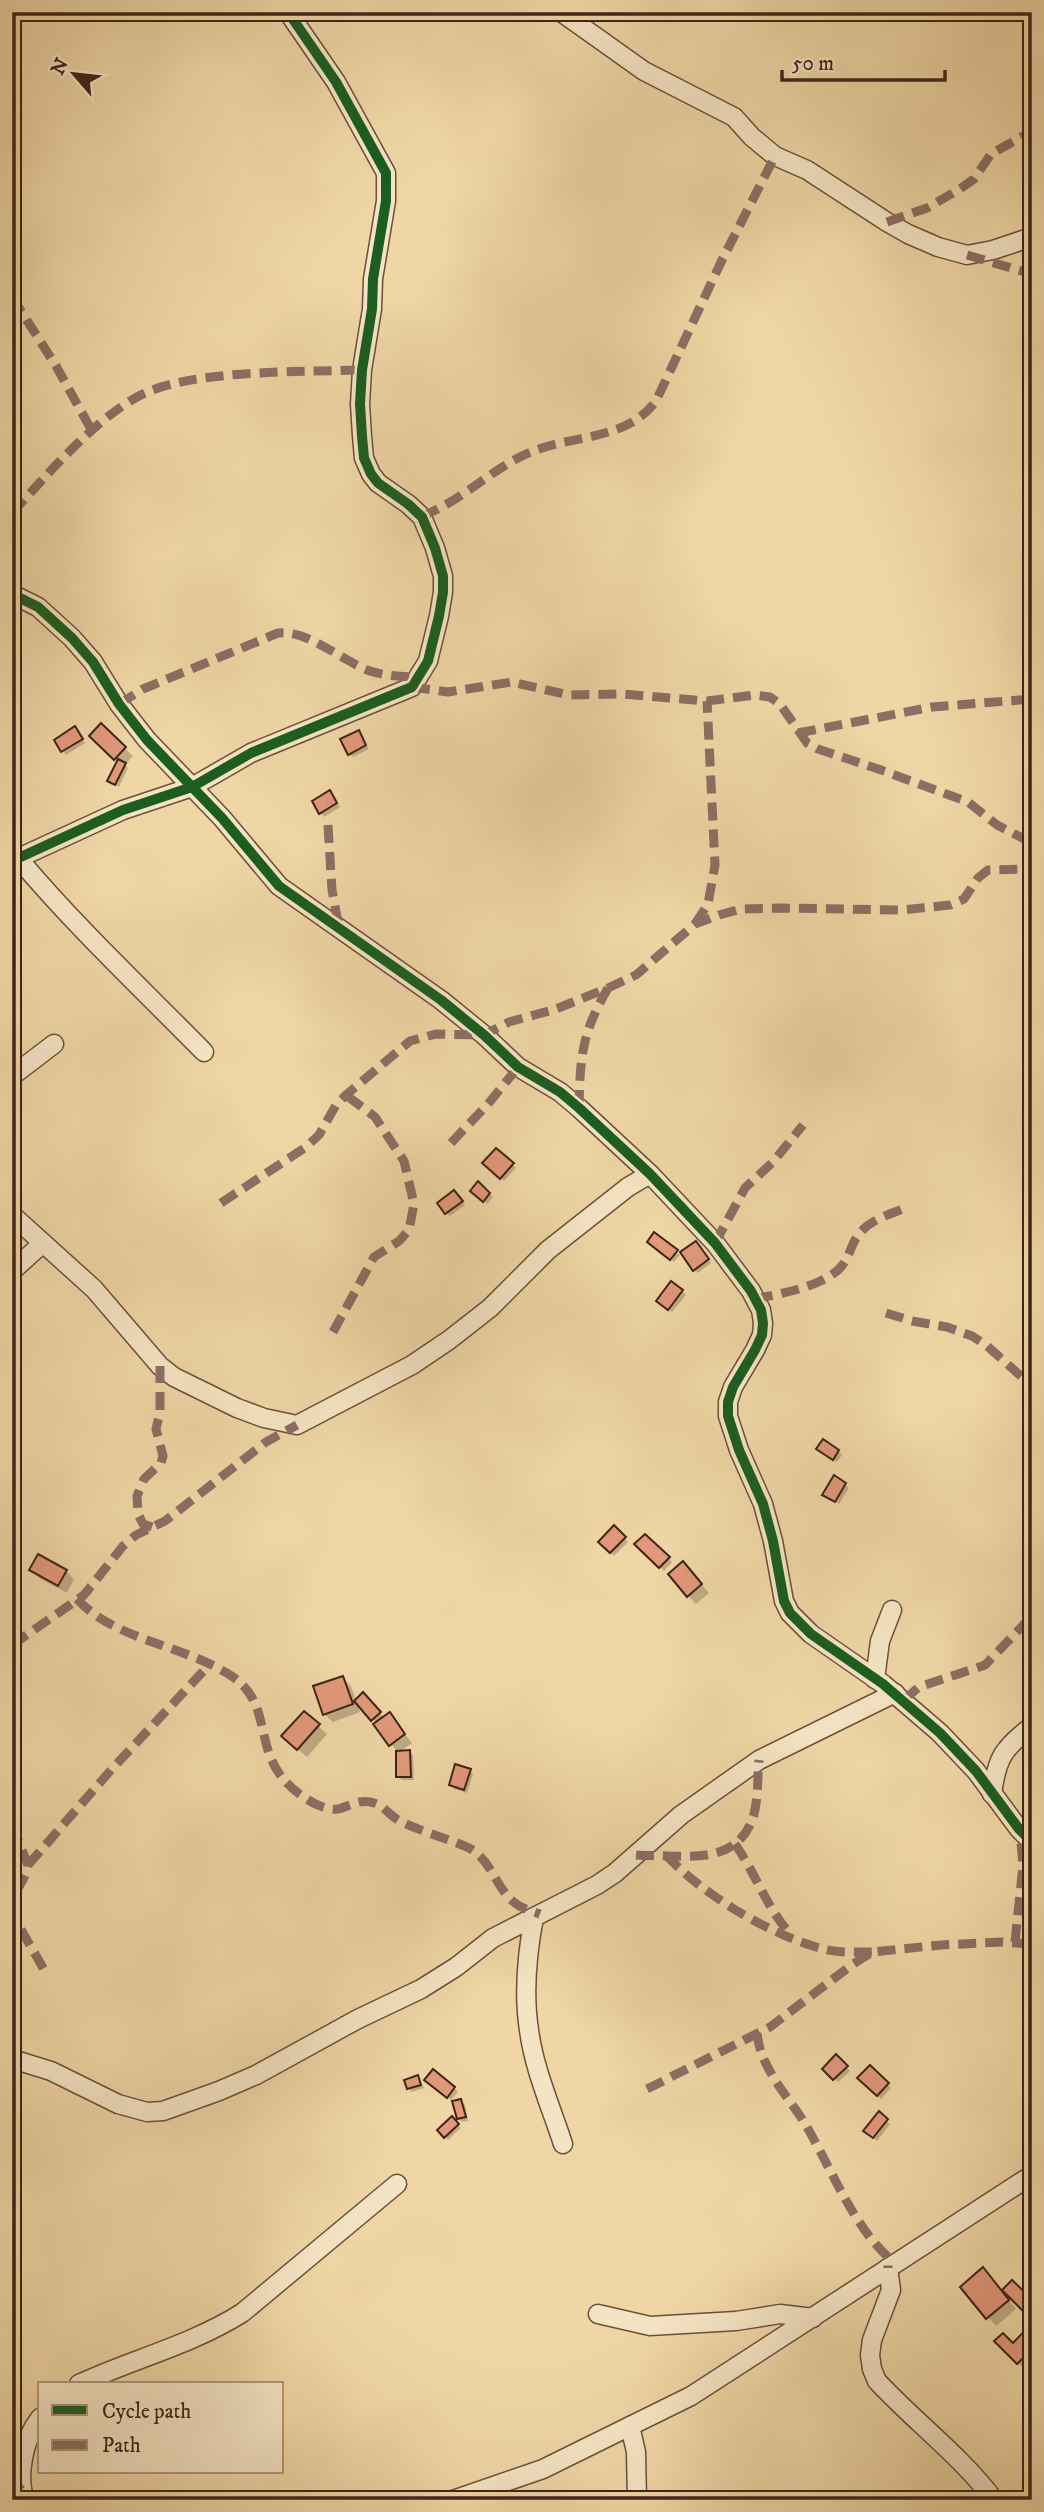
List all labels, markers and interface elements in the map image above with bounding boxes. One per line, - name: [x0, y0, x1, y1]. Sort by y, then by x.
- north arrow: [38, 38, 108, 108]
- scale bar: [782, 38, 944, 82]
- text: 50 m: [792, 51, 834, 77]
- text: N: [46, 54, 74, 79]
- legend: [38, 2382, 284, 2474]
- text: Cycle path: [102, 2399, 191, 2425]
- text: Path: [102, 2433, 141, 2459]

